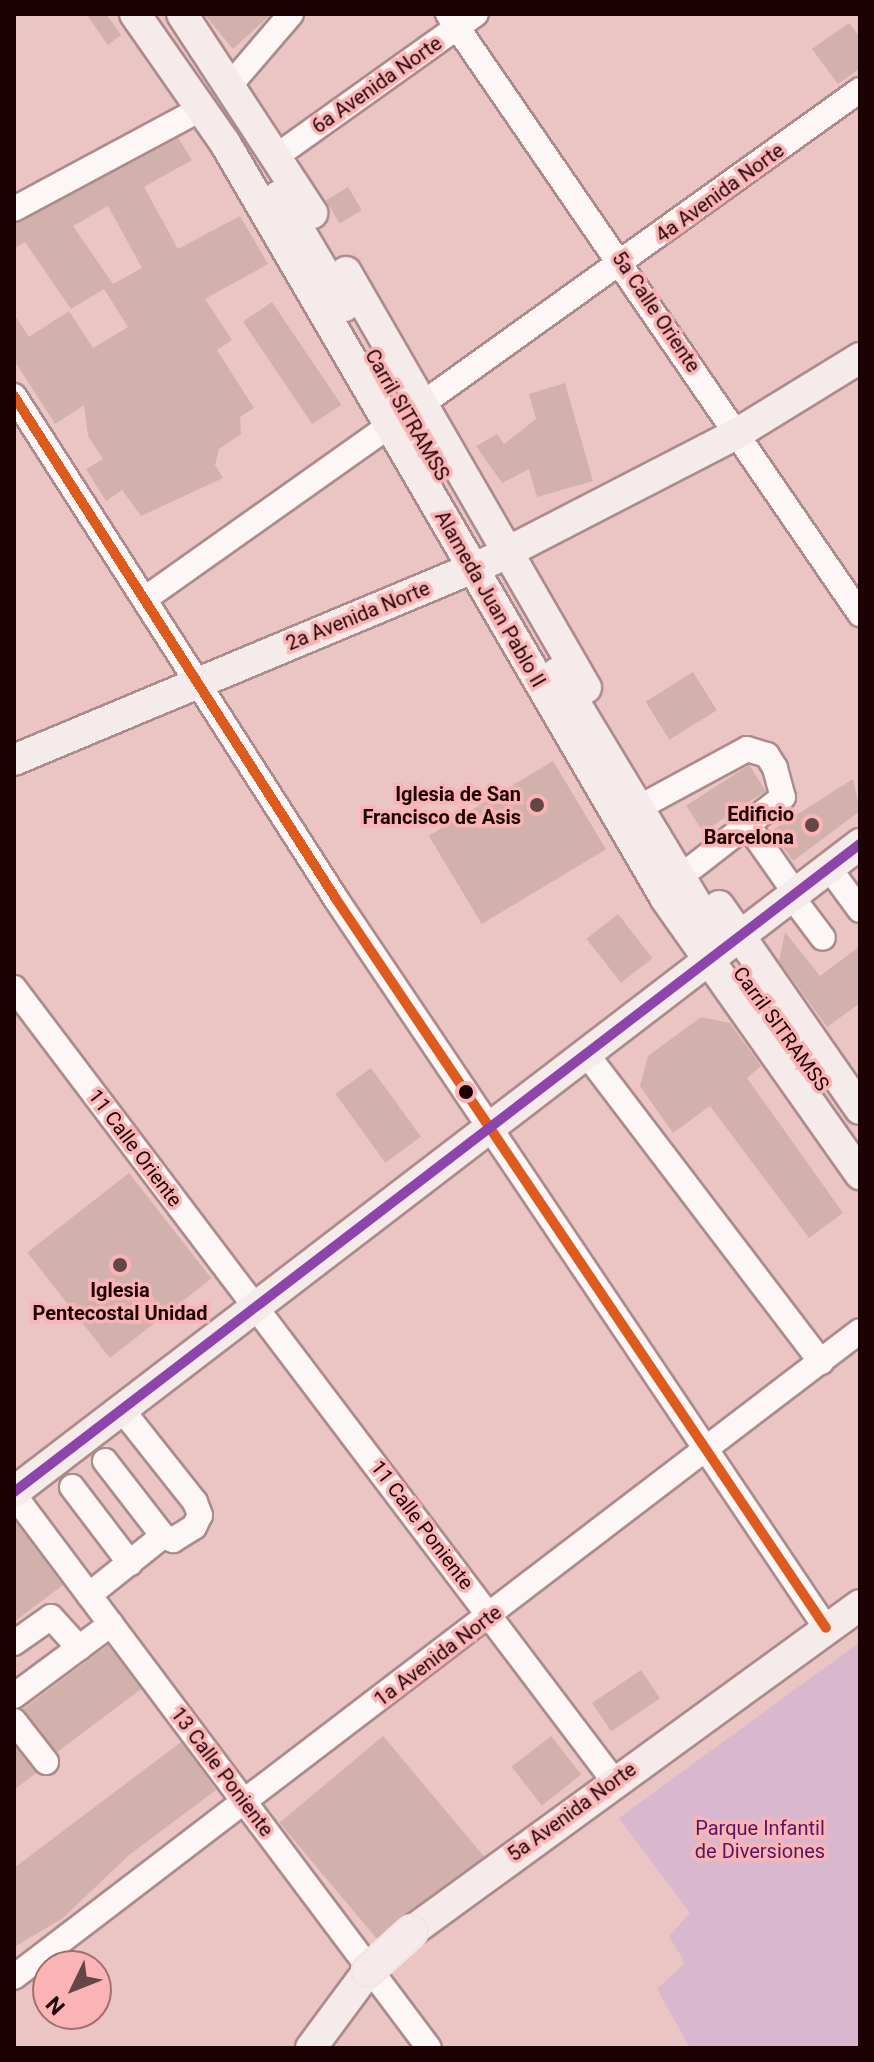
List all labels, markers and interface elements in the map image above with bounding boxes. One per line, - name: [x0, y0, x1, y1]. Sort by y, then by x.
- street label: 6a Avenida Norte: [307, 31, 447, 139]
- street label: 4a Avenida Norte: [651, 138, 789, 248]
- street label: 5a Calle Oriente: [607, 247, 705, 377]
- street label: Carril SITRAMSS: [360, 345, 454, 485]
- street label: Alameda Juan Pablo II: [430, 507, 550, 691]
- street label: 2a Avenida Norte: [283, 576, 433, 656]
- place label: Iglesia de San Francisco de Asis: [362, 782, 521, 829]
- marker: Iglesia de San Francisco de Asis: [528, 796, 546, 814]
- place label: Edificio Barcelona: [704, 802, 794, 849]
- marker: Edificio Barcelona: [801, 814, 823, 836]
- street label: Carril SITRAMSS: [728, 962, 834, 1096]
- unlabelled marker: [458, 1084, 474, 1100]
- street label: 11 Calle Oriente: [83, 1085, 187, 1211]
- marker: Iglesia Pentecostal Unidad: [111, 1256, 129, 1274]
- place label: Iglesia Pentecostal Unidad: [33, 1278, 207, 1325]
- street label: 11 Calle Poniente: [366, 1456, 478, 1594]
- street label: 1a Avenida Norte: [370, 1600, 506, 1712]
- street label: 13 Calle Poniente: [166, 1703, 278, 1841]
- street label: 5a Avenida Norte: [503, 1757, 641, 1867]
- park label: Parque Infantil de Diversiones: [695, 1817, 825, 1864]
- north arrow: [32, 1950, 112, 2030]
- text: N: [41, 1991, 70, 2020]

